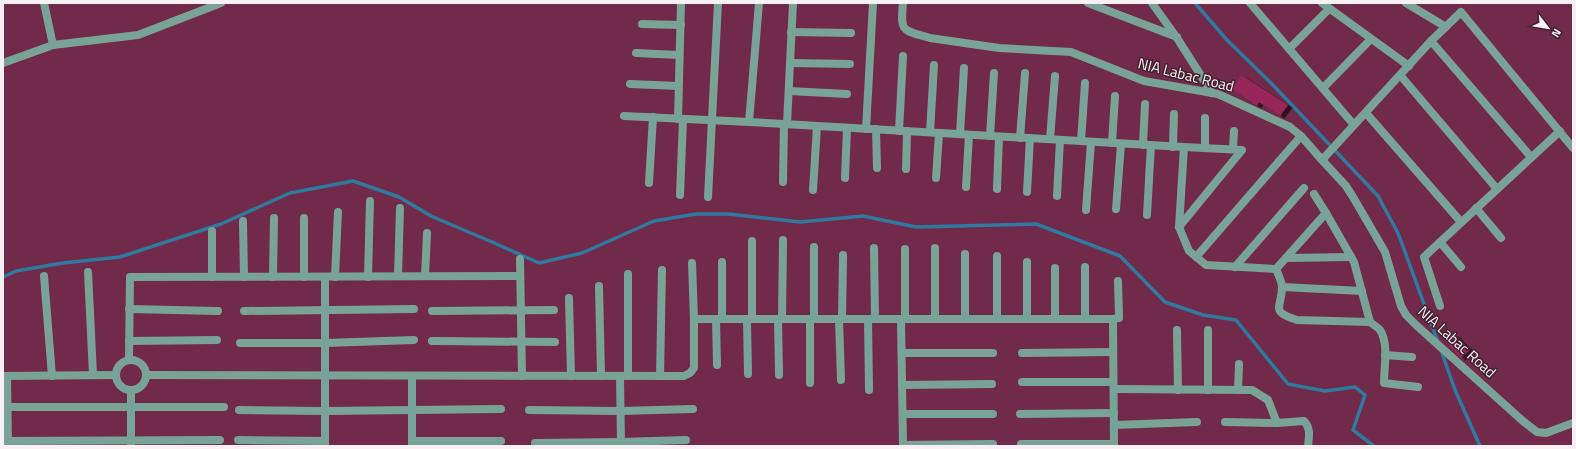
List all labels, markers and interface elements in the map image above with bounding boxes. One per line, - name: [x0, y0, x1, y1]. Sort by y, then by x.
- north arrow: [1528, 8, 1568, 48]
- text: N: [1548, 26, 1565, 41]
- street label: NIA Labac Road: [1136, 51, 1237, 98]
- street label: NIA Labac Road: [1413, 300, 1502, 383]

